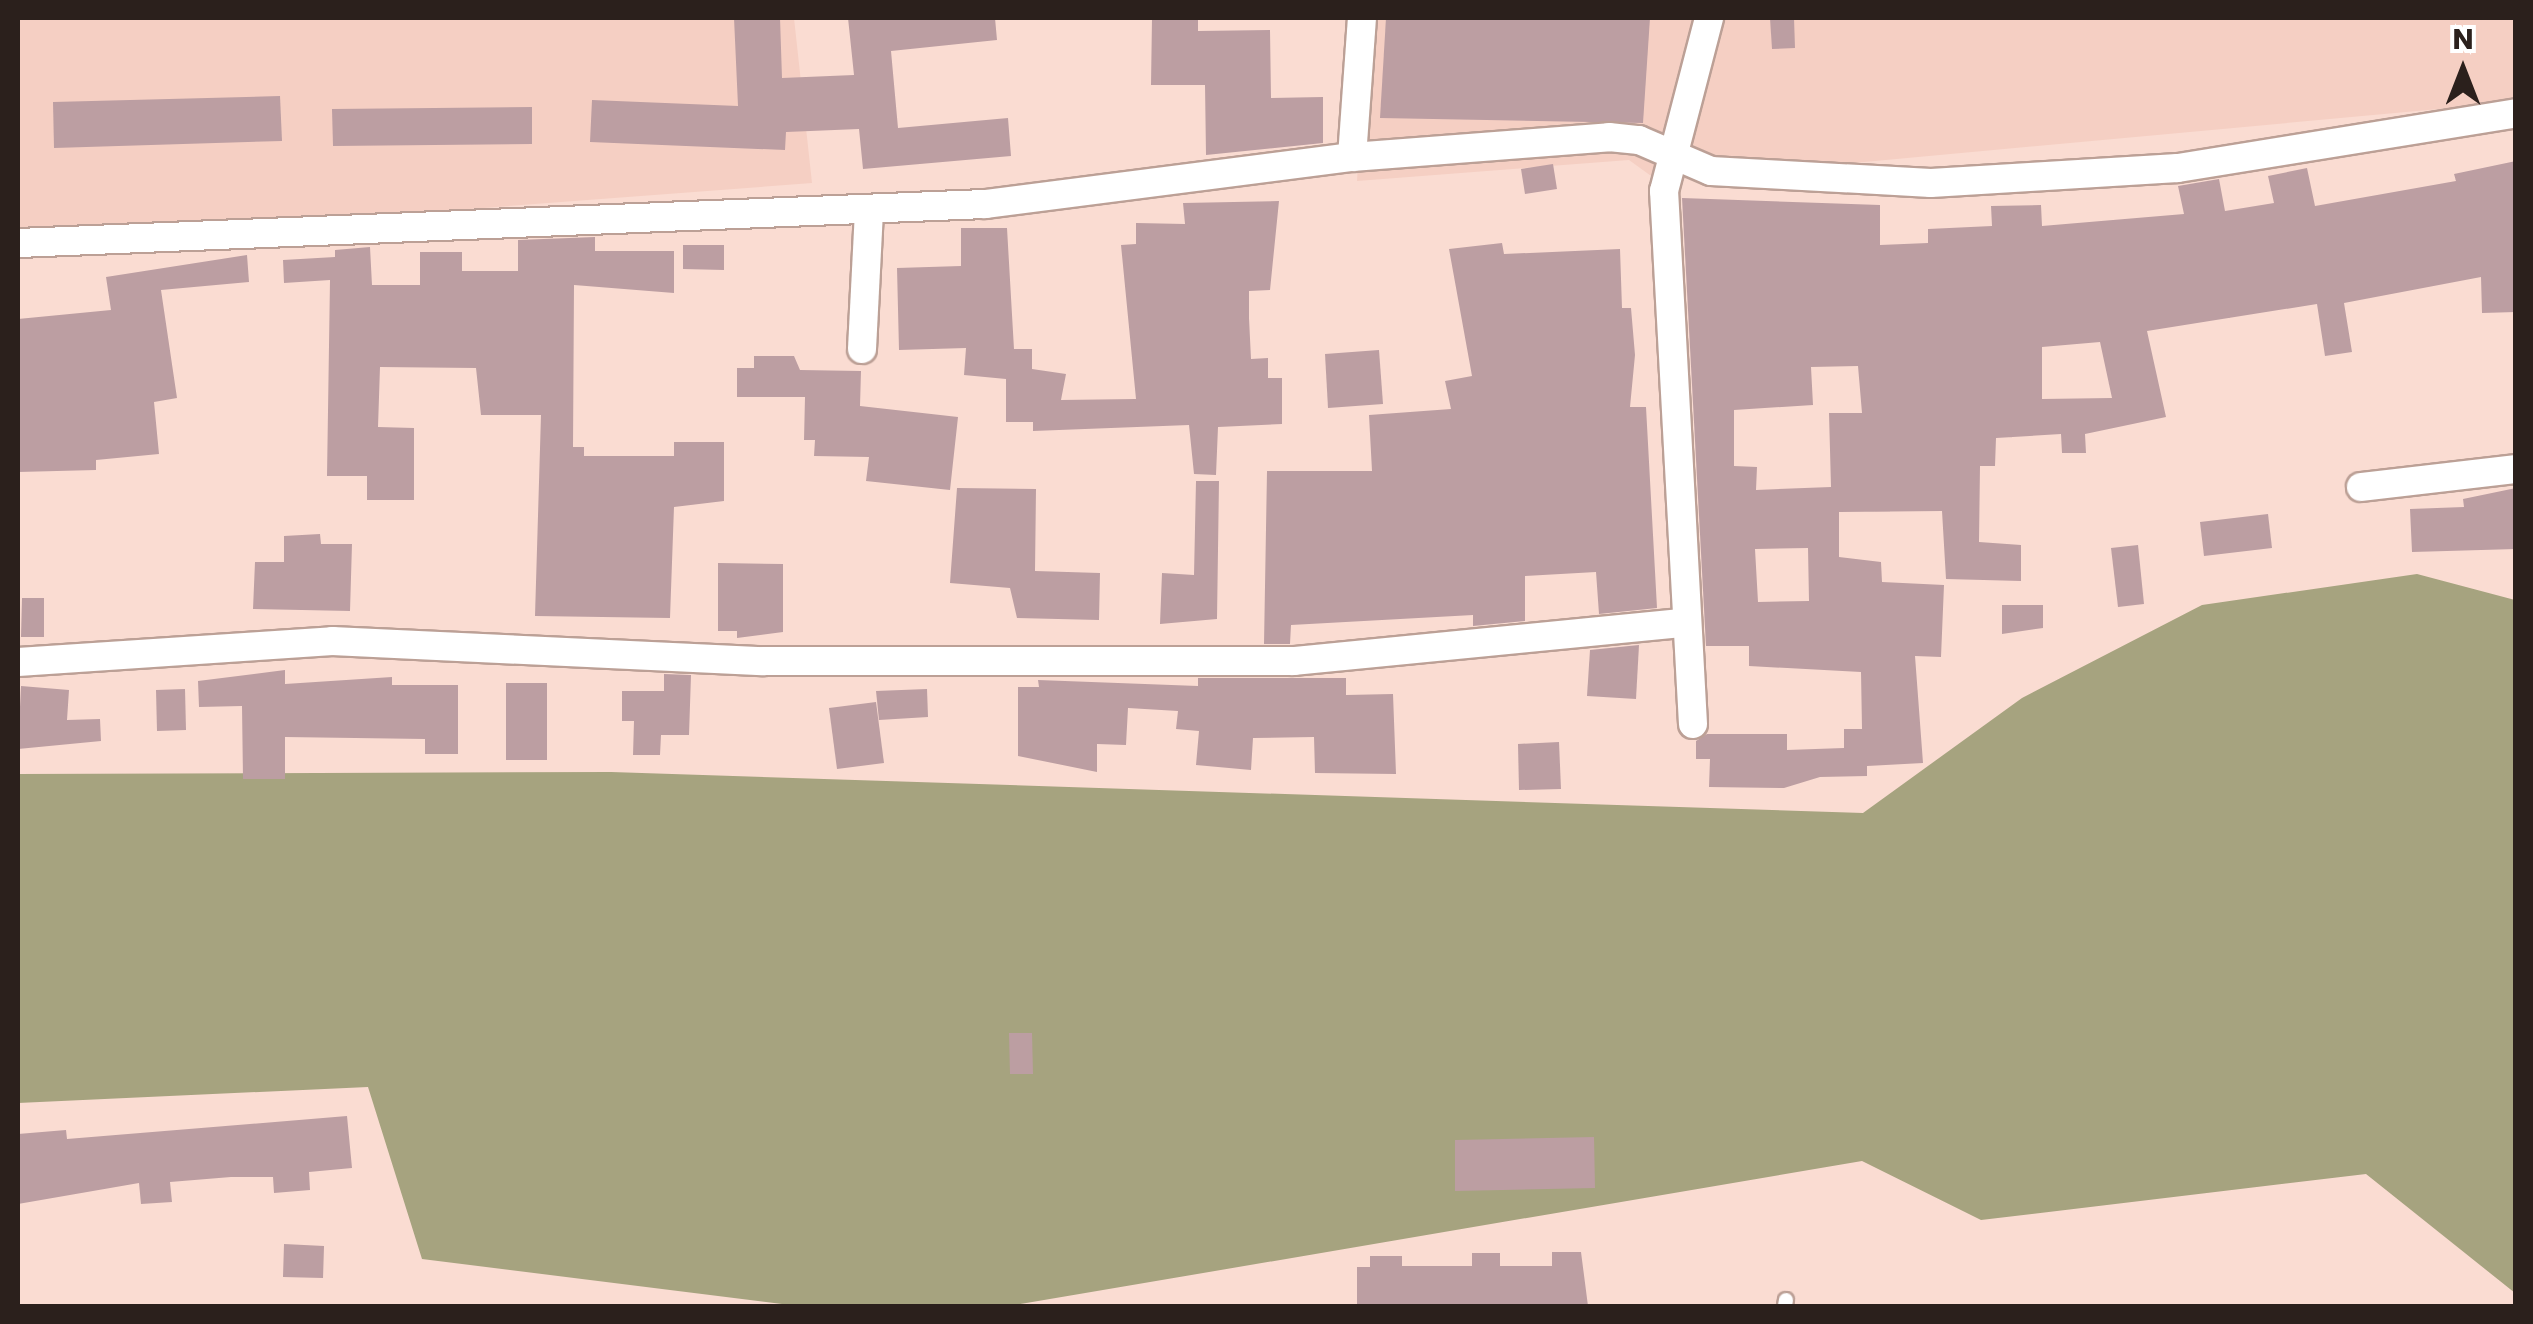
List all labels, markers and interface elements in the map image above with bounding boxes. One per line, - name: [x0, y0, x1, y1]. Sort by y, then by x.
- north arrow: [2413, 20, 2513, 120]
- text: N: [2452, 20, 2474, 59]

